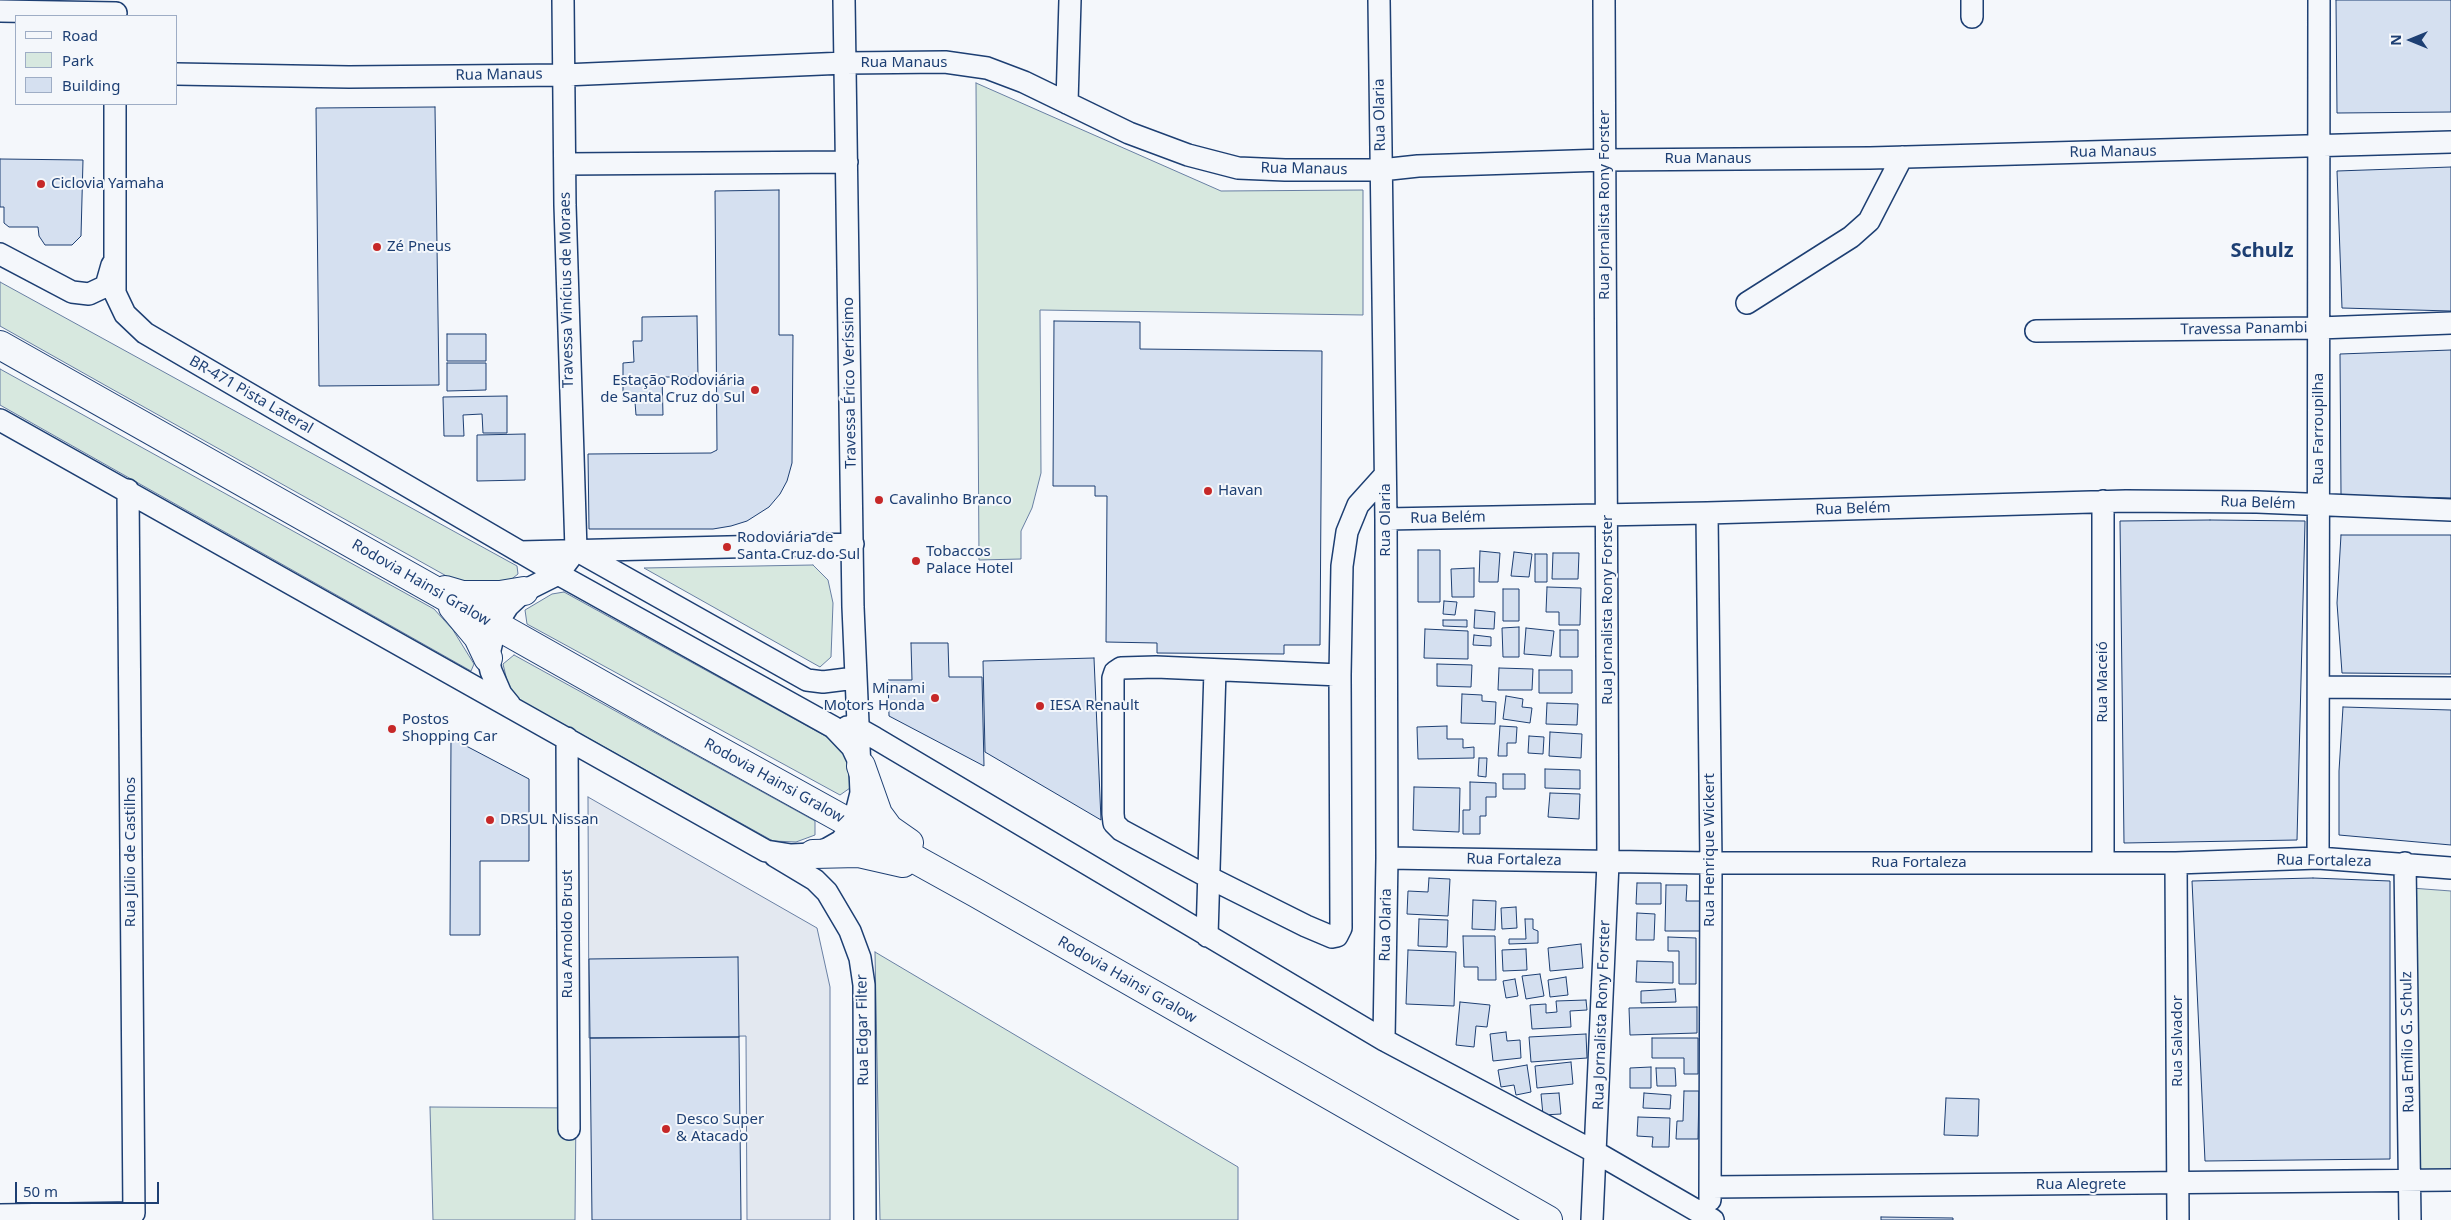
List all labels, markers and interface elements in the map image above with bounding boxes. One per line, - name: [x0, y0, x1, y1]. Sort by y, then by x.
- legend: [15, 15, 178, 105]
- north arrow: [2386, 15, 2436, 65]
- text: Road: [62, 25, 98, 45]
- text: N: [2386, 34, 2405, 46]
- text: Park: [62, 50, 94, 70]
- street label: Rua Manaus: [860, 54, 948, 72]
- street label: Rua Manaus: [455, 65, 543, 85]
- text: Building: [62, 75, 120, 95]
- street label: Rua Olaria: [1370, 78, 1390, 152]
- street label: Rua Jornalista Rony Forster: [1596, 110, 1614, 300]
- street label: Rua Manaus: [2069, 142, 2157, 162]
- street label: Rua Manaus: [1664, 150, 1752, 168]
- street label: Rua Manaus: [1260, 159, 1348, 179]
- place label: Ciclovia Yamaha: [51, 175, 164, 193]
- marker: Ciclovia Yamaha: [35, 178, 47, 190]
- street label: Travessa Vinícius de Moraes: [556, 192, 578, 388]
- place label: Zé Pneus: [387, 238, 451, 256]
- district label: Schulz: [2230, 239, 2294, 263]
- marker: Zé Pneus: [371, 241, 383, 253]
- street label: Travessa Érico Veríssimo: [840, 297, 860, 469]
- street label: Travessa Panambi: [2180, 319, 2308, 339]
- street label: BR-471 Pista Lateral: [186, 352, 316, 438]
- place label: Estação Rodoviária de Santa Cruz do Sul: [600, 372, 745, 407]
- street label: Rua Farroupilha: [2310, 373, 2328, 485]
- marker: Estação Rodoviária de Santa Cruz do Sul: [749, 384, 761, 396]
- place label: Havan: [1218, 482, 1263, 500]
- street label: Rua Olaria: [1377, 483, 1395, 557]
- marker: Havan: [1202, 485, 1214, 497]
- place label: Cavalinho Branco: [889, 491, 1012, 509]
- street label: Rua Belém: [2220, 493, 2296, 513]
- marker: Cavalinho Branco: [873, 494, 885, 506]
- street label: Rua Belém: [1815, 499, 1891, 519]
- street label: Rua Belém: [1410, 508, 1486, 528]
- street label: Rua Jornalista Rony Forster: [1599, 515, 1617, 705]
- place label: Rodoviária de Santa Cruz do Sul: [737, 529, 860, 564]
- street label: Rodovia Hainsi Gralow: [348, 536, 494, 630]
- marker: Rodoviária de Santa Cruz do Sul: [721, 541, 733, 553]
- place label: Tobaccos Palace Hotel: [926, 543, 1013, 578]
- marker: Tobaccos Palace Hotel: [910, 555, 922, 567]
- street label: Rua Maceió: [2094, 641, 2112, 723]
- place label: Minami Motors Honda: [823, 680, 925, 715]
- marker: Minami Motors Honda: [929, 692, 941, 704]
- place label: IESA Renault: [1050, 697, 1139, 715]
- marker: IESA Renault: [1034, 700, 1046, 712]
- place label: Postos Shopping Car: [402, 711, 497, 746]
- marker: Postos Shopping Car: [386, 723, 398, 735]
- street label: Rodovia Hainsi Gralow: [701, 735, 847, 827]
- street label: Rua Henrique Wickert: [1701, 773, 1719, 927]
- street label: Rua Júlio de Castilhos: [122, 777, 140, 927]
- place label: DRSUL Nissan: [500, 811, 599, 829]
- marker: DRSUL Nissan: [484, 814, 496, 826]
- street label: Rua Fortaleza: [1466, 850, 1562, 870]
- street label: Rua Fortaleza: [2276, 851, 2372, 871]
- street label: Rua Fortaleza: [1871, 854, 1967, 872]
- street label: Rua Arnoldo Brust: [559, 870, 577, 998]
- street label: Rua Olaria: [1376, 888, 1396, 962]
- street label: Rua Jornalista Rony Forster: [1590, 920, 1614, 1110]
- street label: Rodovia Hainsi Gralow: [1054, 933, 1200, 1027]
- street label: Rua Emílio G. Schulz: [2398, 971, 2418, 1113]
- street label: Rua Edgar Filter: [853, 974, 873, 1086]
- street label: Rua Salvador: [2169, 995, 2187, 1087]
- place label: Desco Super & Atacado: [676, 1111, 764, 1146]
- marker: Desco Super & Atacado: [660, 1123, 672, 1135]
- scale bar: [18, 1172, 161, 1204]
- street label: Rua Alegrete: [2036, 1176, 2126, 1194]
- text: 50 m: [23, 1181, 58, 1201]

